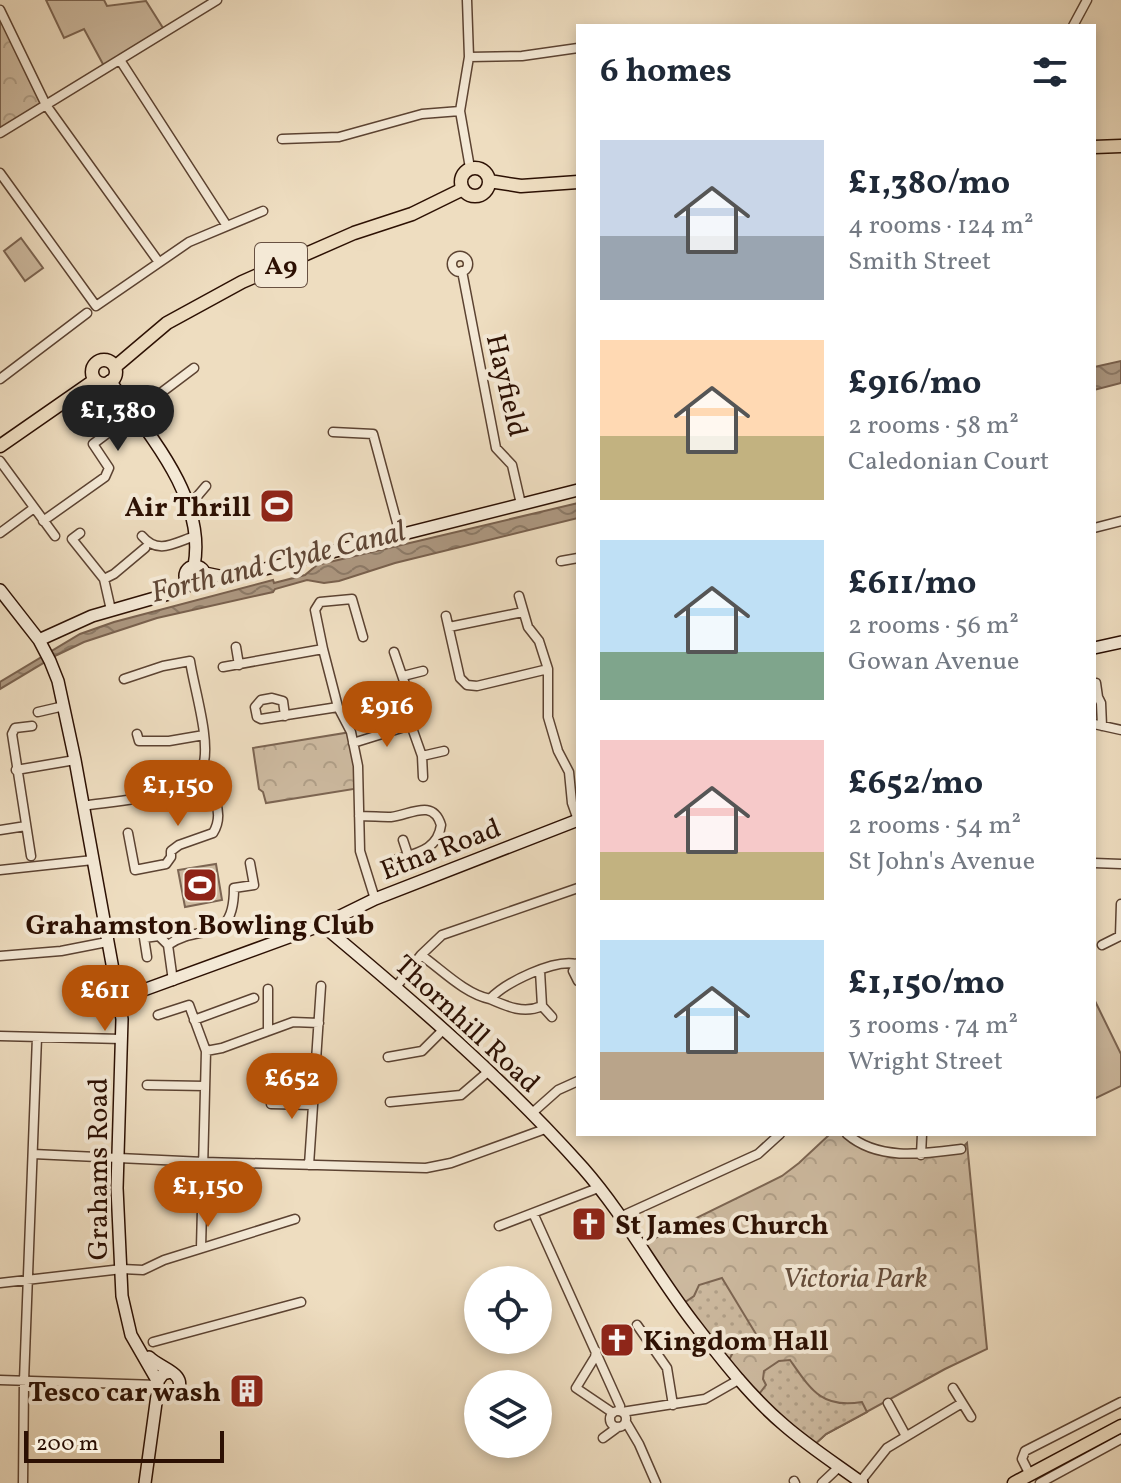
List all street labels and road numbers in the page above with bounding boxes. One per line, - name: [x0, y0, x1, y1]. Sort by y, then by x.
- road number: A9: [255, 243, 307, 287]
- street label: Hayfield: [475, 330, 536, 441]
- street label: Etna Road: [375, 810, 507, 891]
- street label: Thornhill Road: [385, 947, 548, 1103]
- street label: Grahams Road: [80, 1078, 119, 1260]

